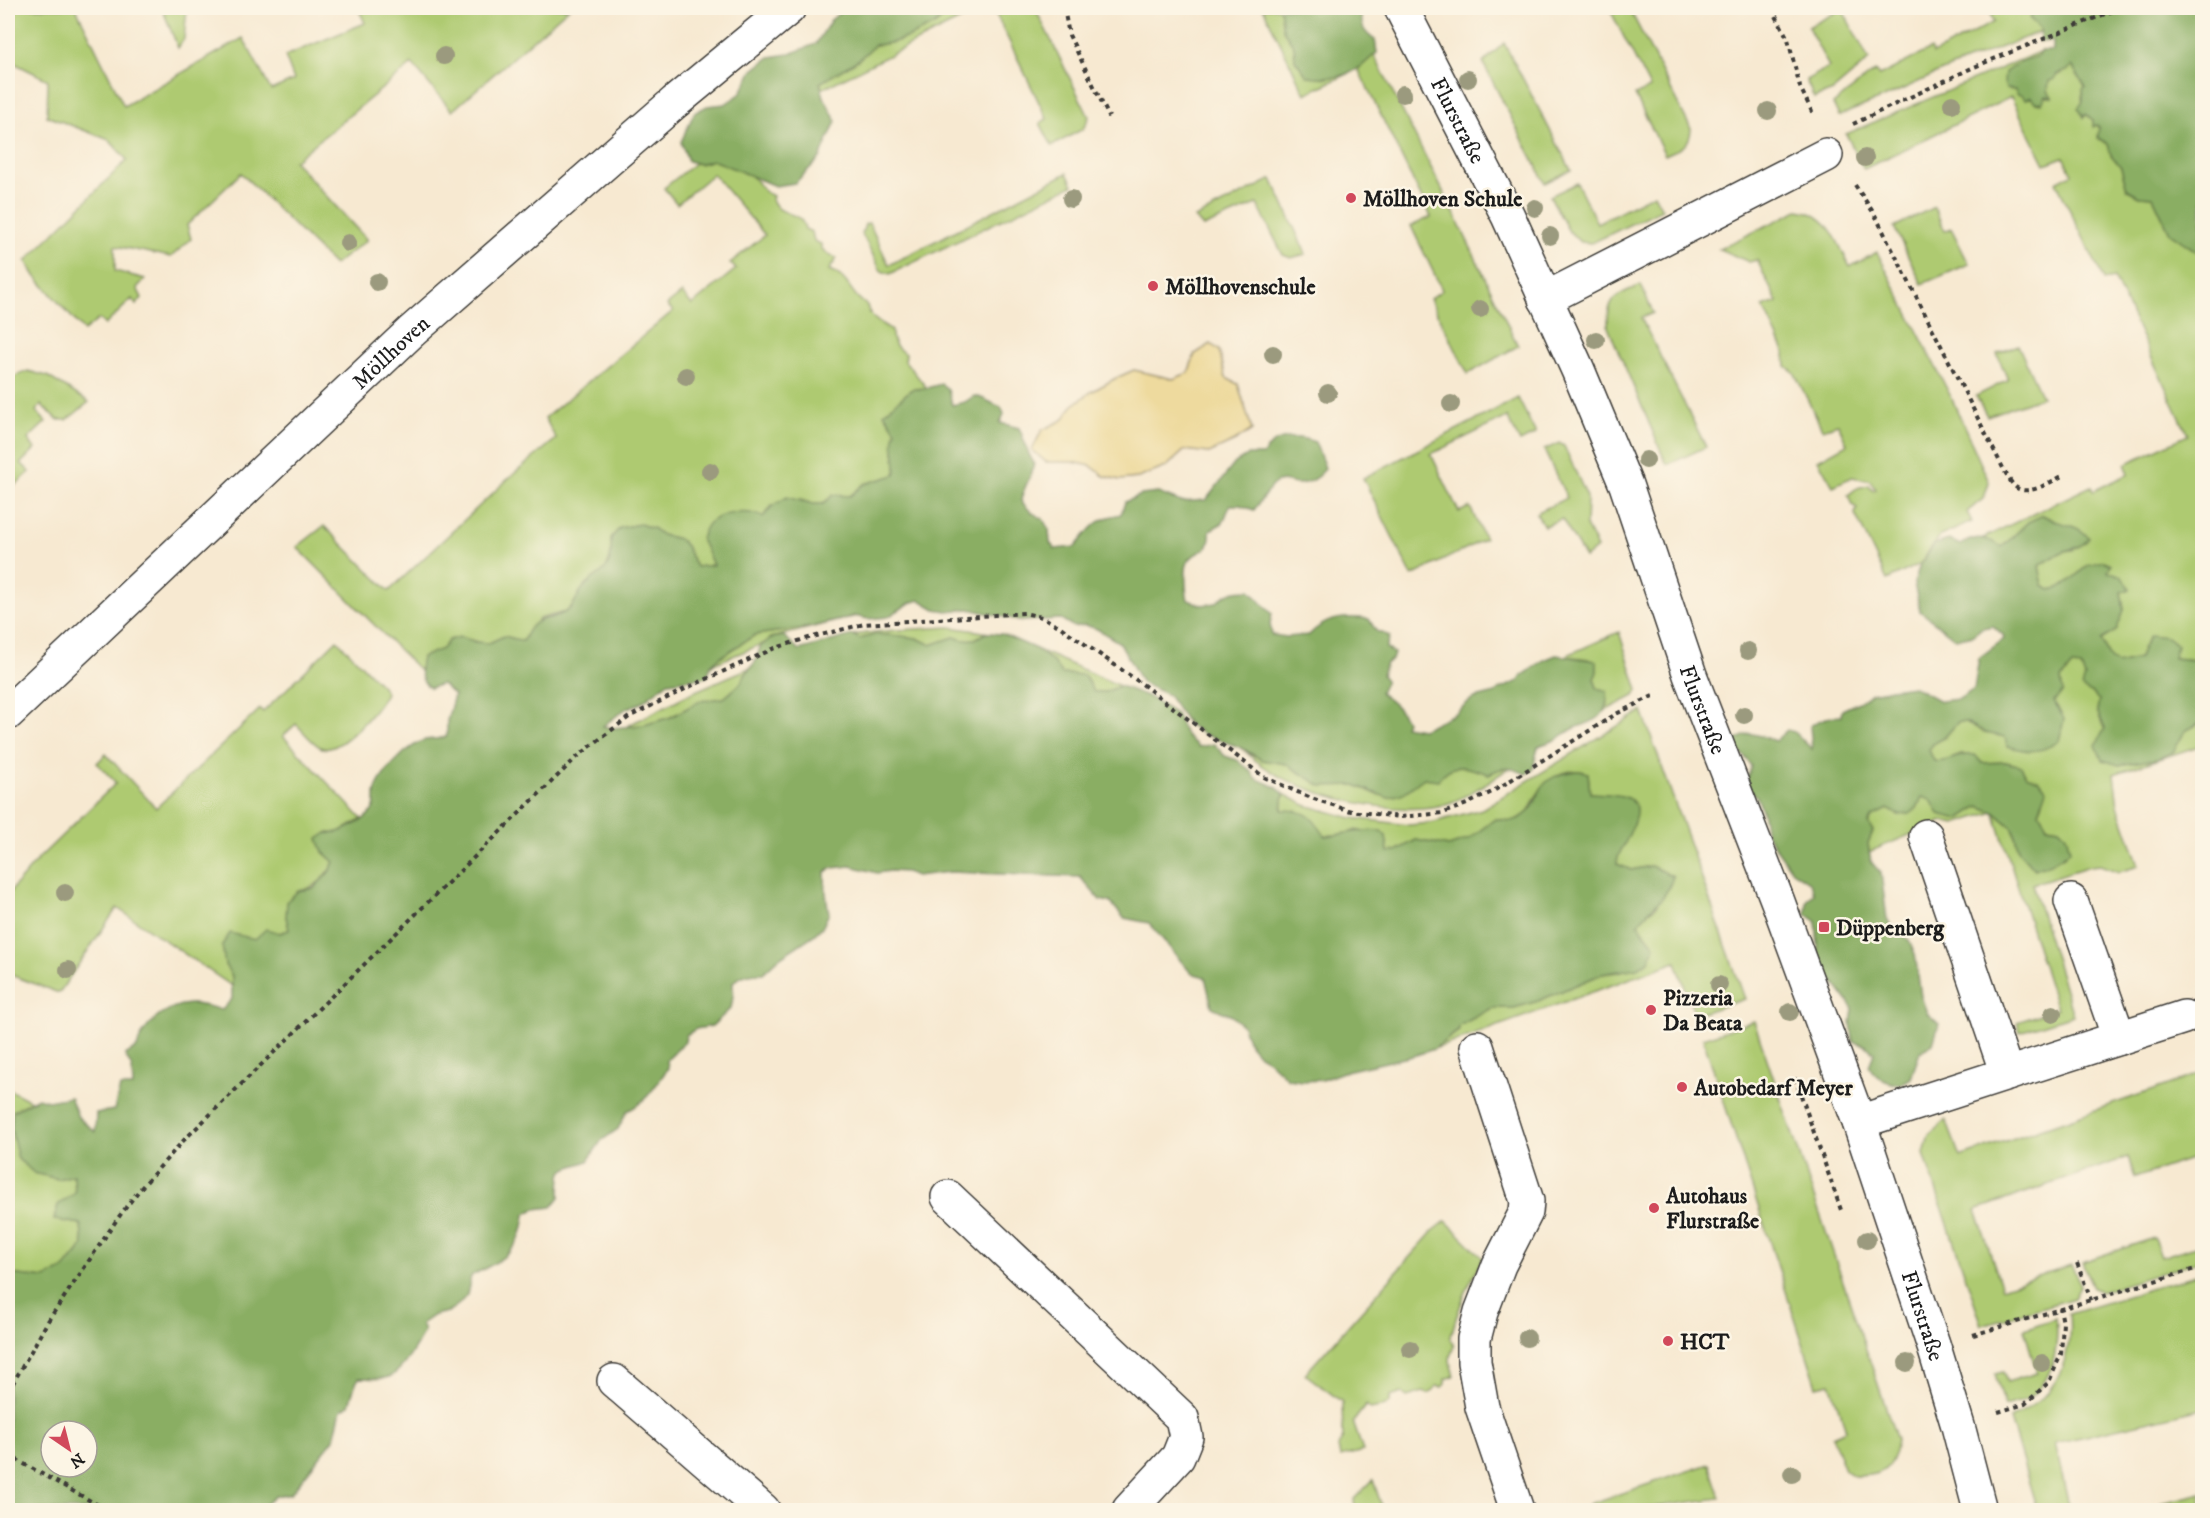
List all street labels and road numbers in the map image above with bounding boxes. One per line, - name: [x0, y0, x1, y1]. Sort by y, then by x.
- street label: Flurstraße: [1424, 73, 1491, 168]
- street label: Möllhoven: [347, 310, 436, 396]
- street label: Flurstraße: [1673, 662, 1731, 758]
- street label: Flurstraße: [1895, 1267, 1949, 1364]

